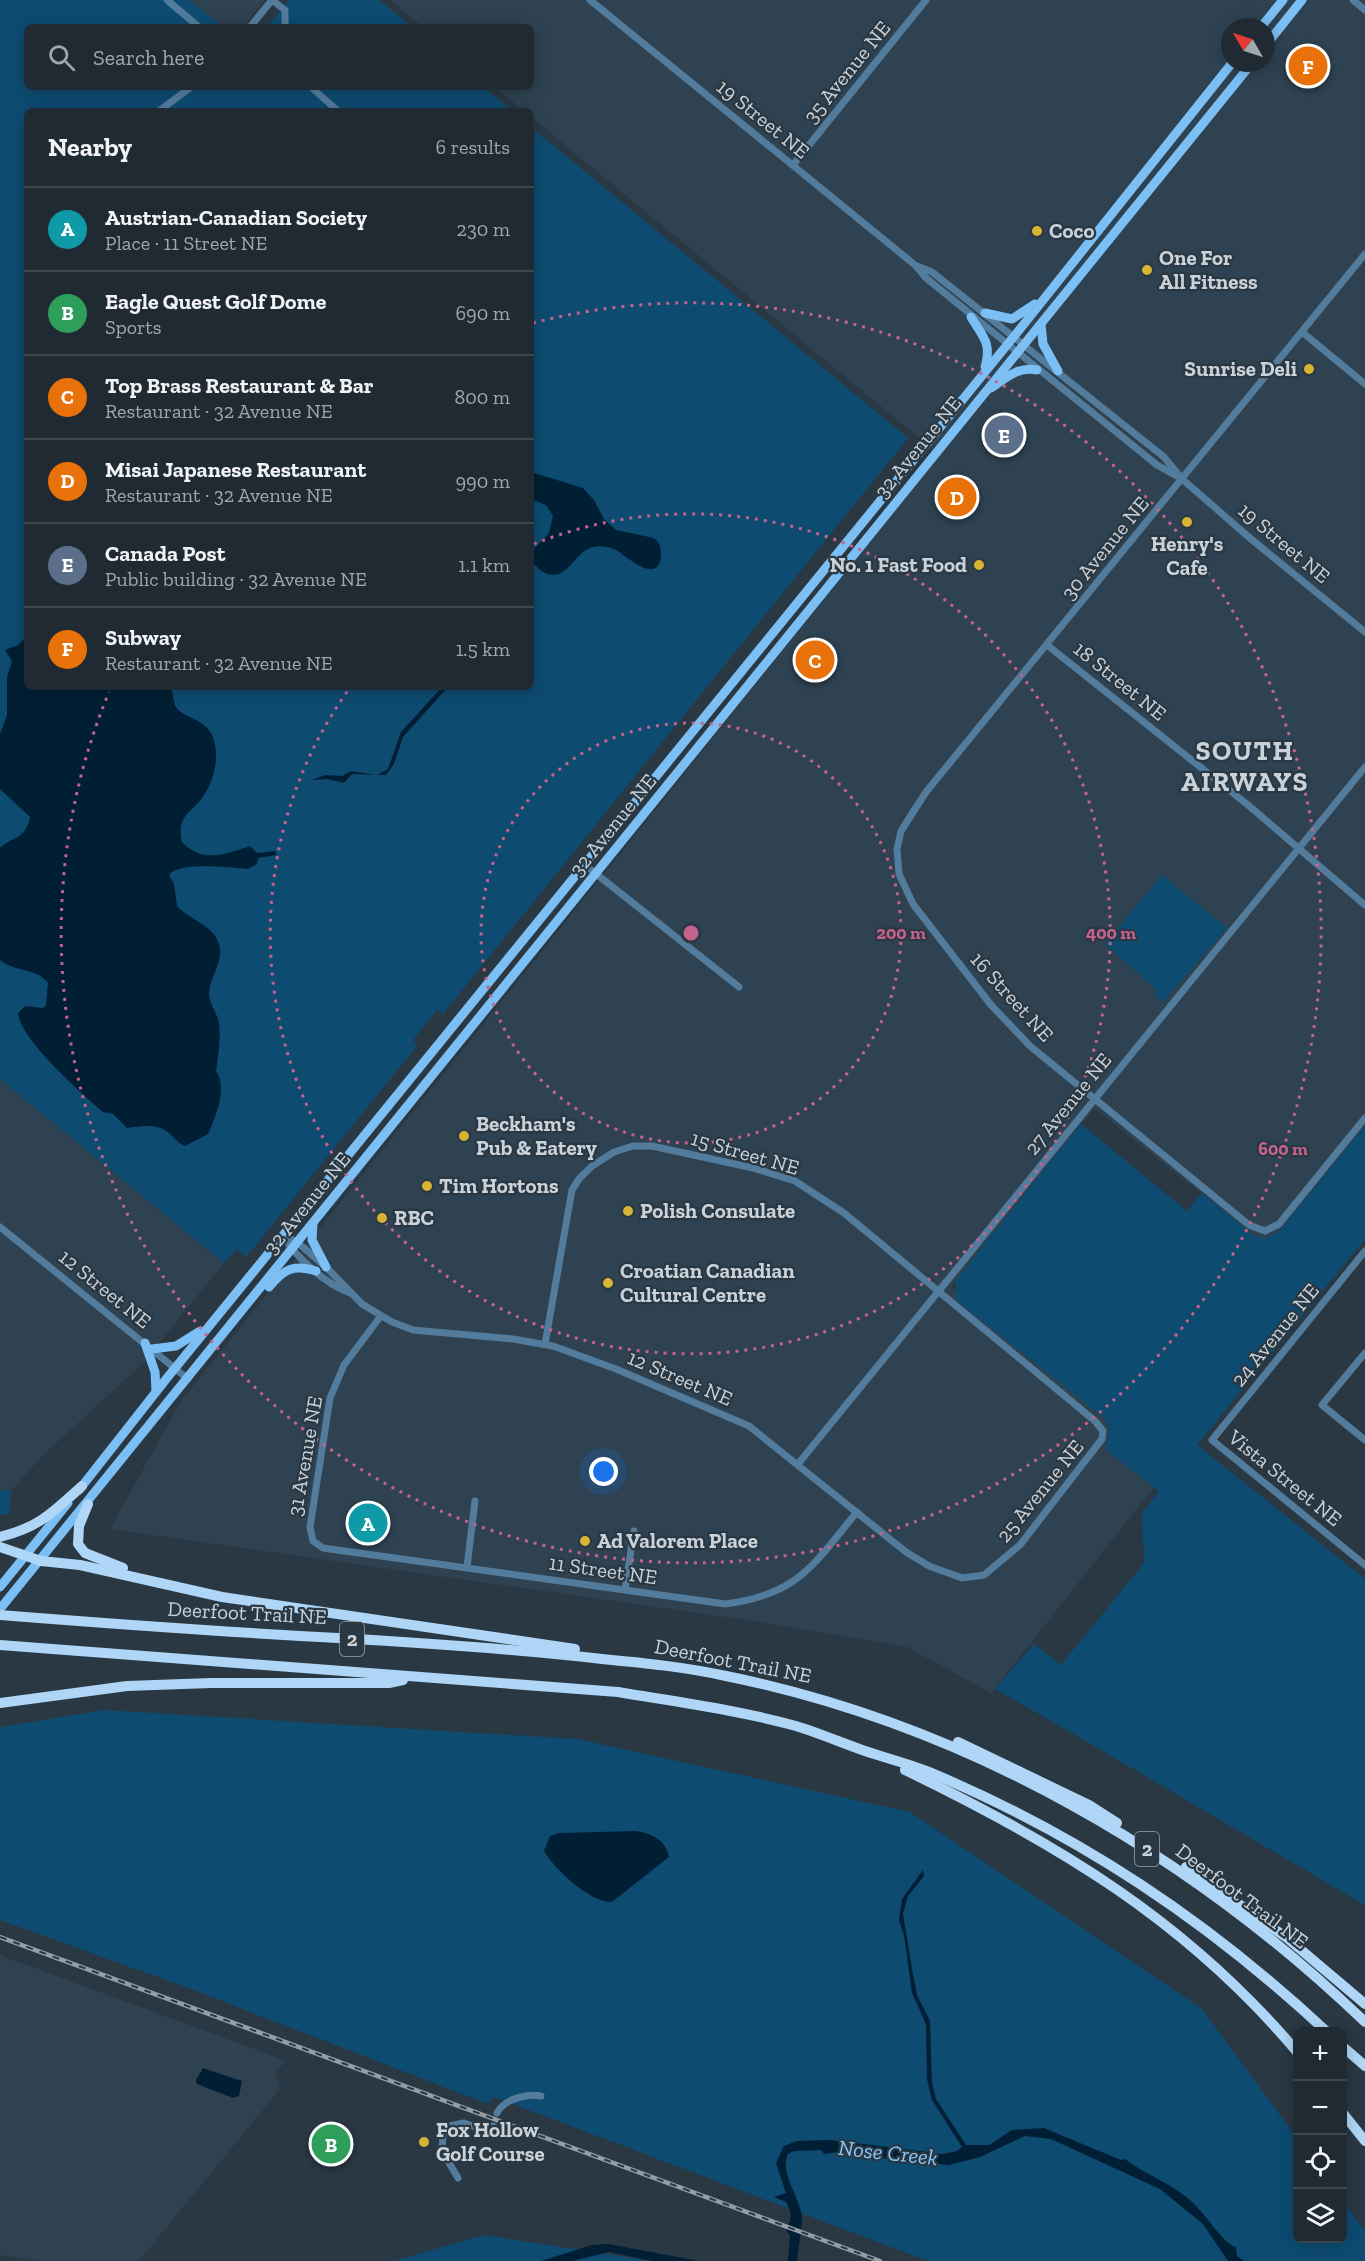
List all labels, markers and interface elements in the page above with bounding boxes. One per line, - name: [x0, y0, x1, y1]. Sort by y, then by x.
- street label: 35 Avenue NE: [798, 16, 895, 128]
- north arrow: [1221, 18, 1275, 72]
- search box: [24, 24, 534, 90]
- icon: search: [45, 41, 78, 74]
- text: Search here: [93, 44, 204, 71]
- pin: F: [1288, 44, 1328, 88]
- street label: 19 Street NE: [712, 74, 815, 164]
- text: Nearby: [48, 131, 132, 163]
- text: 6 results: [436, 135, 510, 159]
- text: Austrian-Canadian Society: [105, 204, 367, 231]
- text: A: [61, 217, 74, 241]
- text: 230 m: [457, 217, 510, 241]
- place label: Coco: [1049, 218, 1094, 243]
- marker: Coco: [1030, 224, 1044, 238]
- text: Place · 11 Street NE: [105, 231, 267, 255]
- place label: One For All Fitness: [1159, 245, 1258, 294]
- marker: One For All Fitness: [1140, 263, 1154, 277]
- text: Eagle Quest Golf Dome: [105, 288, 326, 315]
- text: B: [61, 301, 74, 325]
- text: 690 m: [455, 301, 510, 325]
- text: Sports: [105, 315, 162, 339]
- place label: Sunrise Deli: [1184, 356, 1297, 381]
- marker: Sunrise Deli: [1302, 362, 1316, 376]
- text: Top Brass Restaurant & Bar: [105, 372, 374, 399]
- text: C: [61, 385, 74, 409]
- text: 800 m: [454, 385, 510, 409]
- street label: 32 Avenue NE: [869, 390, 966, 503]
- text: Restaurant · 32 Avenue NE: [105, 399, 332, 423]
- pin: E: [984, 412, 1024, 458]
- text: Misai Japanese Restaurant: [105, 456, 366, 483]
- text: D: [61, 469, 74, 493]
- text: 990 m: [455, 469, 510, 493]
- pin: D: [938, 474, 976, 520]
- text: Restaurant · 32 Avenue NE: [105, 483, 332, 507]
- street label: 30 Avenue NE: [1055, 491, 1154, 604]
- street label: 19 Street NE: [1233, 497, 1335, 588]
- marker: Henry's Cafe: [1180, 515, 1194, 529]
- place label: Henry's Cafe: [1151, 531, 1224, 580]
- text: Canada Post: [105, 540, 225, 567]
- place label: No. 1 Fast Food: [830, 552, 967, 577]
- text: E: [62, 553, 73, 577]
- text: 1.1 km: [458, 553, 510, 577]
- marker: No. 1 Fast Food: [972, 558, 986, 572]
- text: Public building · 32 Avenue NE: [105, 567, 367, 591]
- text: Subway: [105, 624, 181, 651]
- street label: 18 Street NE: [1069, 636, 1172, 726]
- text: F: [62, 637, 73, 661]
- text: 1.5 km: [456, 637, 510, 661]
- pin: C: [796, 638, 834, 682]
- text: Restaurant · 32 Avenue NE: [105, 651, 332, 675]
- district label: SOUTH AIRWAYS: [1181, 735, 1309, 798]
- street label: 32 Avenue NE: [564, 768, 661, 881]
- text: 200 m: [876, 922, 926, 944]
- text: 400 m: [1086, 922, 1136, 944]
- centre of rings: [681, 923, 701, 943]
- street label: 16 Street NE: [966, 947, 1059, 1047]
- street label: 27 Avenue NE: [1019, 1048, 1116, 1160]
- place label: Beckham's Pub & Eatery: [476, 1111, 597, 1160]
- street label: 15 Street NE: [688, 1125, 802, 1180]
- marker: Beckham's Pub & Eatery: [457, 1129, 471, 1143]
- text: 600 m: [1258, 1138, 1308, 1160]
- street label: 32 Avenue NE: [258, 1146, 355, 1259]
- place label: Tim Hortons: [439, 1173, 559, 1198]
- marker: Tim Hortons: [420, 1179, 434, 1193]
- place label: Polish Consulate: [640, 1198, 795, 1223]
- marker: Polish Consulate: [621, 1204, 635, 1218]
- place label: RBC: [394, 1205, 434, 1230]
- marker: RBC: [375, 1211, 389, 1225]
- street label: 12 Street NE: [54, 1244, 157, 1333]
- place label: Croatian Canadian Cultural Centre: [620, 1258, 795, 1307]
- marker: Croatian Canadian Cultural Centre: [601, 1276, 615, 1290]
- street label: 24 Avenue NE: [1225, 1278, 1324, 1391]
- street label: 12 Street NE: [624, 1344, 736, 1411]
- street label: 31 Avenue NE: [282, 1394, 327, 1518]
- street label: Vista Street NE: [1223, 1424, 1347, 1531]
- street label: 25 Avenue NE: [991, 1434, 1089, 1547]
- your location: [589, 1457, 618, 1486]
- pin: A: [348, 1500, 388, 1546]
- place label: Ad Valorem Place: [597, 1528, 758, 1553]
- marker: Ad Valorem Place: [578, 1534, 592, 1548]
- street label: 11 Street NE: [547, 1550, 659, 1589]
- street label: Deerfoot Trail NE: [167, 1596, 327, 1629]
- road number: 2: [340, 1622, 364, 1656]
- street label: Deerfoot Trail NE: [652, 1633, 814, 1688]
- road number: 2: [1135, 1832, 1159, 1866]
- street label: Deerfoot Trail NE: [1171, 1838, 1313, 1954]
- map controls: [1293, 2027, 1347, 2243]
- button: +: [1293, 2027, 1347, 2081]
- button: −: [1293, 2081, 1347, 2135]
- place label: Fox Hollow Golf Course: [436, 2117, 545, 2166]
- pin: B: [312, 2122, 350, 2166]
- water label: Nose Creek: [837, 2134, 939, 2171]
- marker: Fox Hollow Golf Course: [417, 2135, 431, 2149]
- button: locate: [1293, 2135, 1347, 2189]
- button: layers: [1293, 2189, 1347, 2243]

